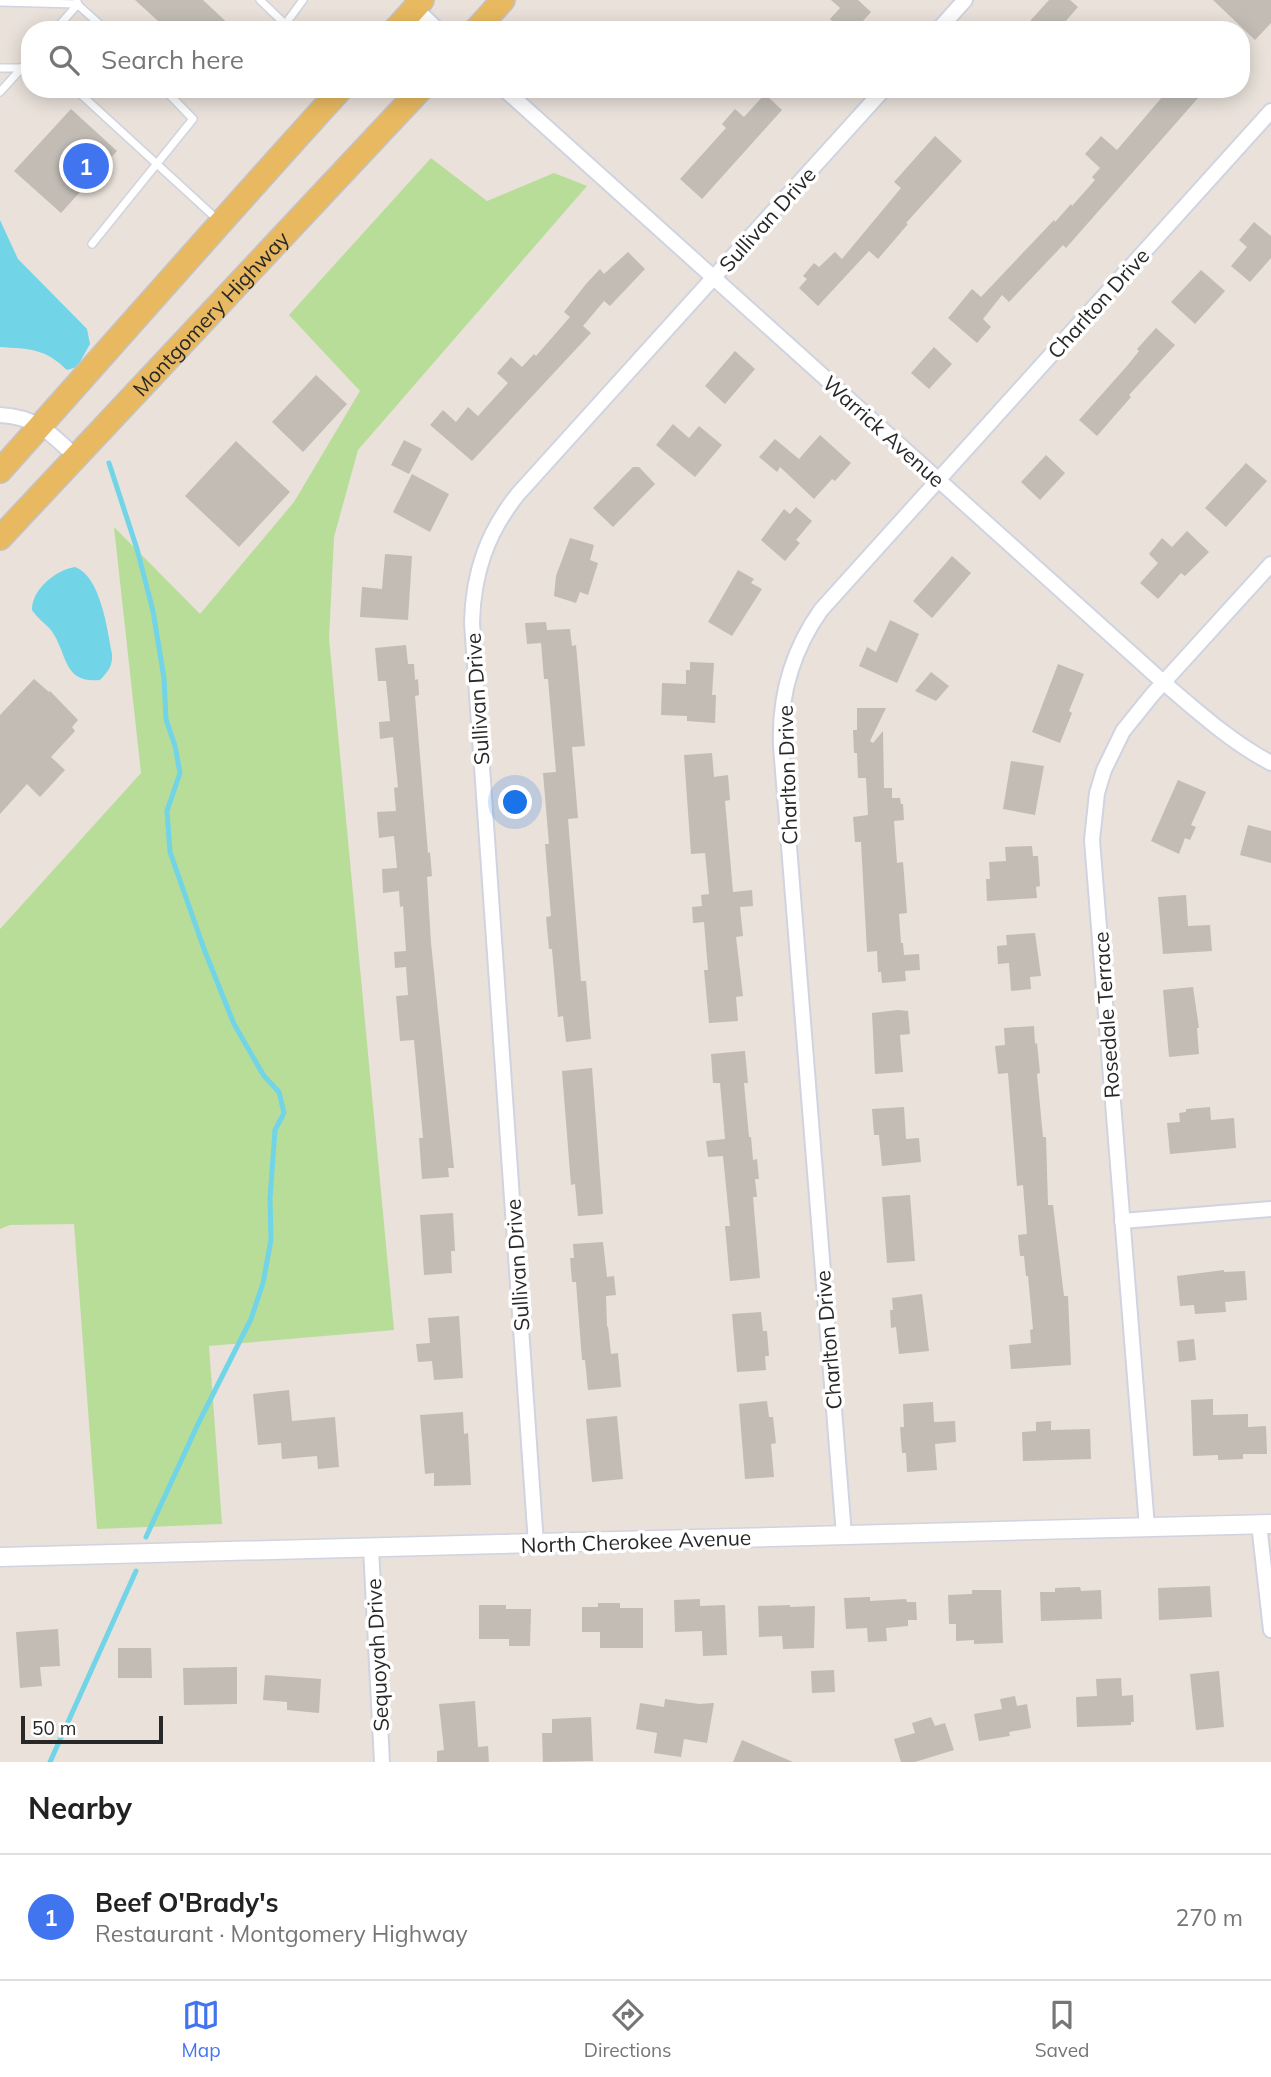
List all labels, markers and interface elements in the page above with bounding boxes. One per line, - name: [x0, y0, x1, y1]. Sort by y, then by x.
- search box: [21, 21, 1250, 98]
- icon: search: [45, 41, 83, 79]
- text: Search here: [101, 43, 244, 76]
- pin: 1: [63, 140, 109, 192]
- street label: Sullivan Drive: [713, 161, 821, 277]
- street label: Montgomery Highway: [127, 225, 294, 401]
- street label: Charlton Drive: [1042, 242, 1154, 364]
- street label: Warrick Avenue: [818, 370, 950, 492]
- street label: Sullivan Drive: [459, 632, 495, 766]
- street label: Charlton Drive: [772, 705, 802, 845]
- your location: [498, 785, 532, 819]
- street label: Rosedale Terrace: [1087, 931, 1125, 1099]
- street label: Sullivan Drive: [499, 1198, 535, 1332]
- street label: Charlton Drive: [809, 1269, 847, 1411]
- street label: North Cherokee Avenue: [520, 1524, 752, 1558]
- street label: Sequoyah Drive: [360, 1578, 394, 1732]
- scale bar: [21, 1713, 163, 1745]
- text: 50 m: [32, 1716, 76, 1740]
- text: Nearby: [28, 1789, 132, 1827]
- text: Beef O'Brady's: [95, 1886, 279, 1919]
- text: 1: [44, 1903, 58, 1932]
- text: 270 m: [1175, 1903, 1243, 1932]
- text: Restaurant · Montgomery Highway: [95, 1919, 468, 1948]
- tab: Map: [182, 1996, 221, 2062]
- tab: Directions: [584, 1996, 672, 2062]
- tab: Saved: [1035, 1996, 1089, 2062]

